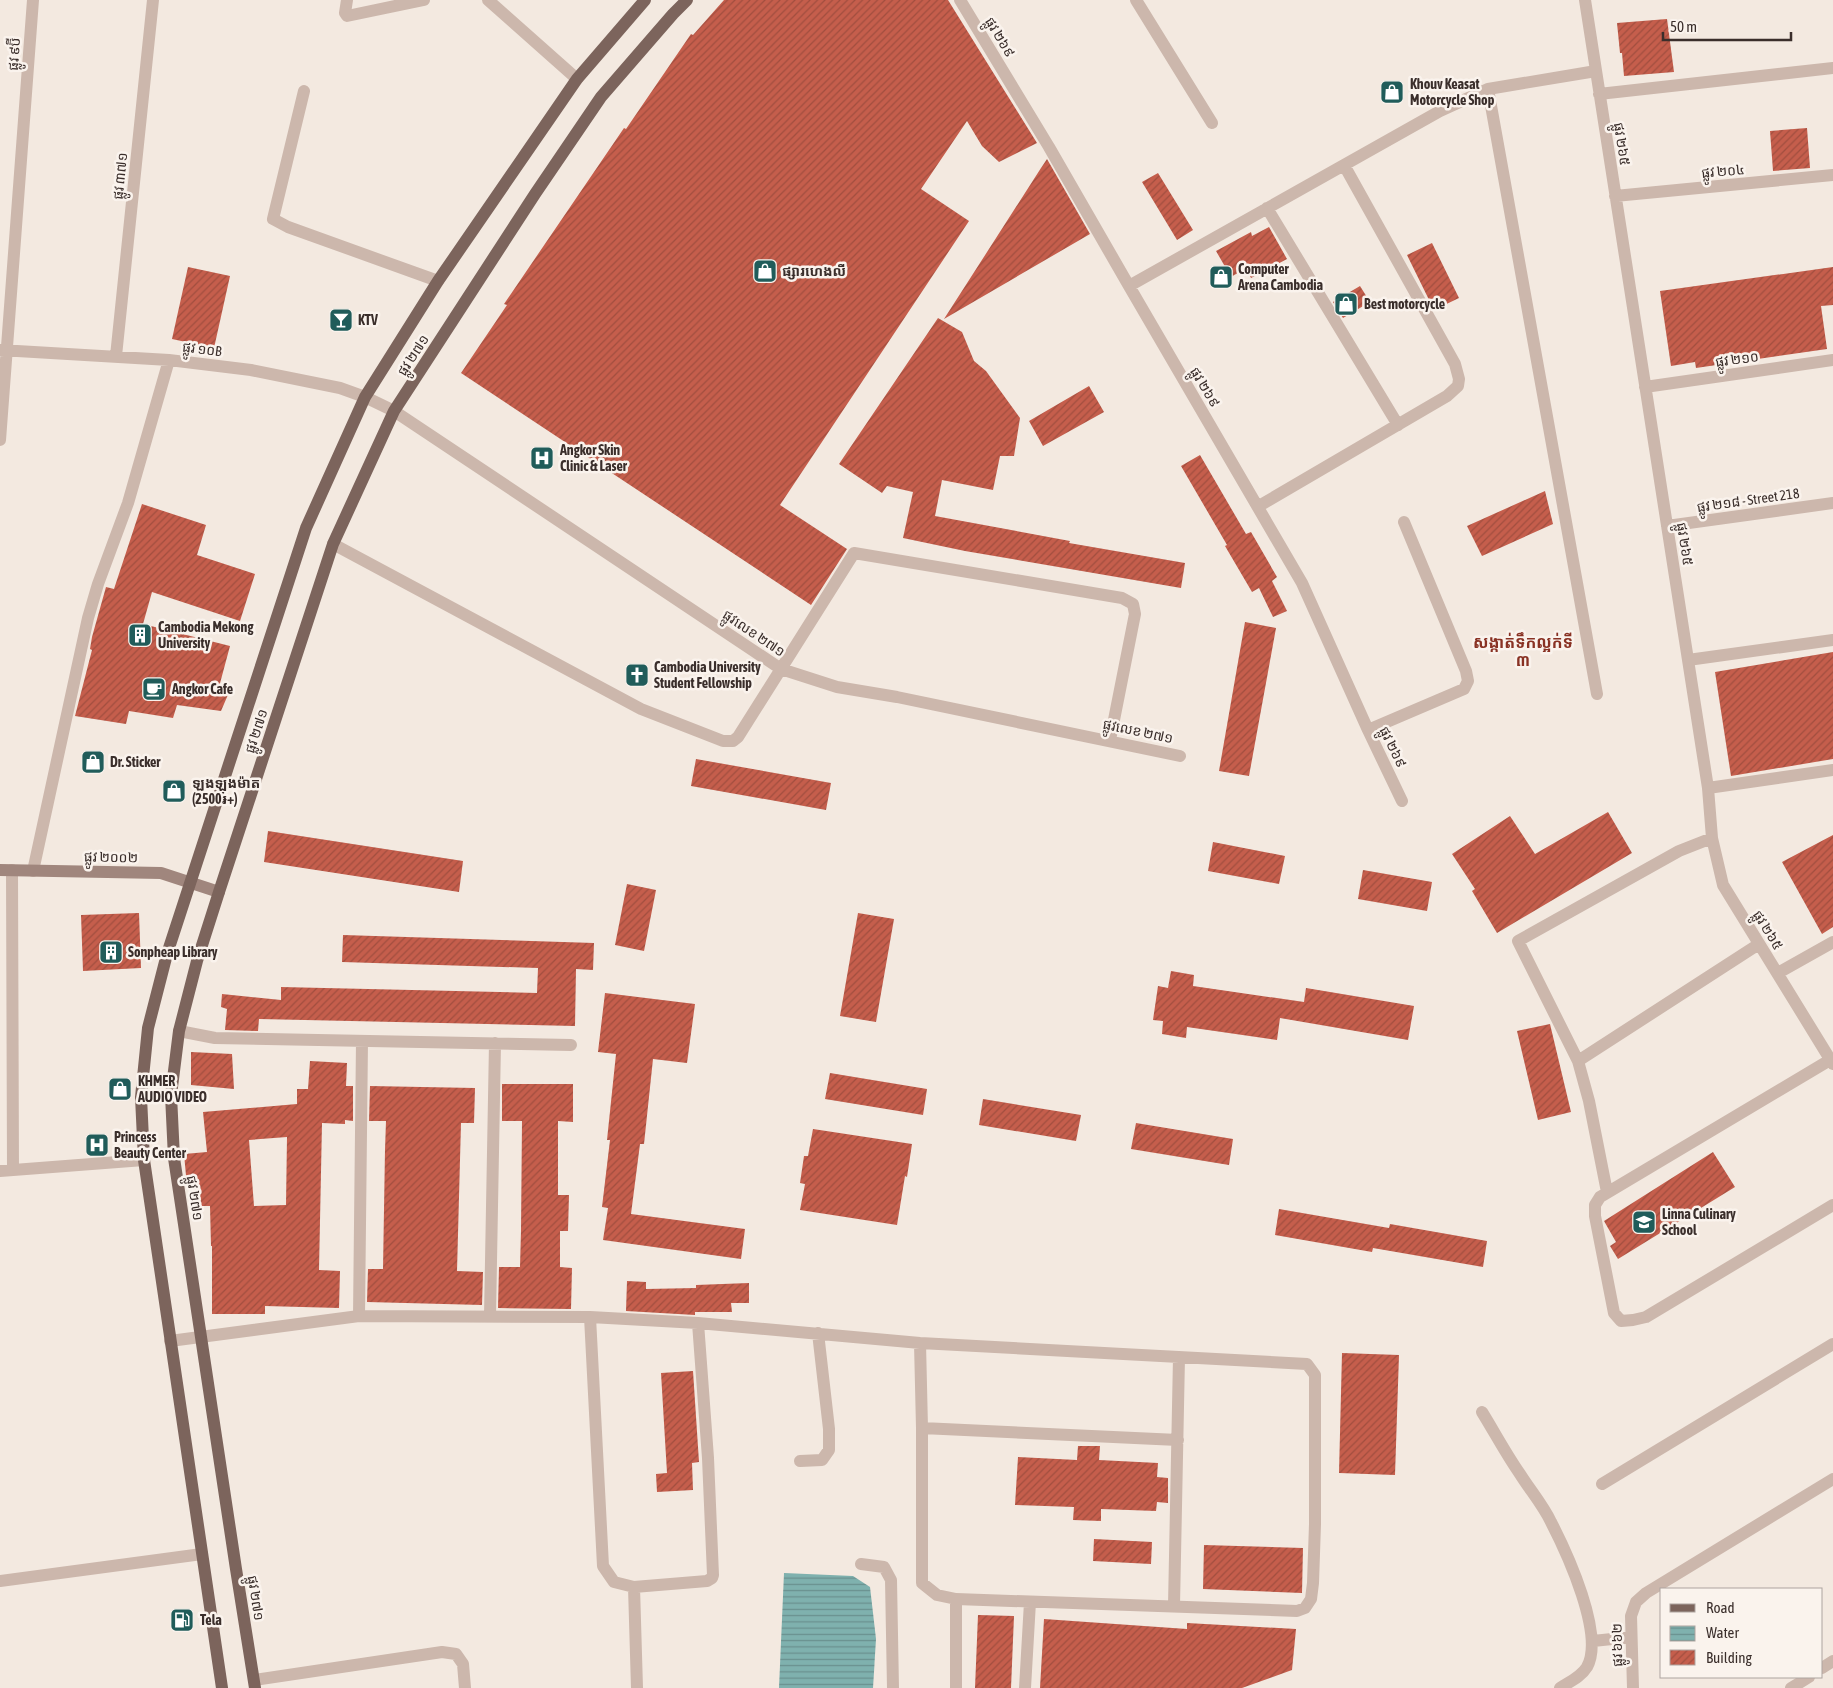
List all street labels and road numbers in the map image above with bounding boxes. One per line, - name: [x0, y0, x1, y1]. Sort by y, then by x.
- street label: ផ្លូវ ២៦៩: [978, 14, 1018, 62]
- street label: ផ្លូវ ៩ប៊ី: [3, 37, 27, 71]
- street label: ផ្លូវ ២៦៥: [1607, 121, 1633, 167]
- street label: ផ្លូវ ៣៧១: [110, 152, 135, 201]
- street label: ផ្លូវ ២០៤: [1701, 161, 1746, 185]
- street label: ផ្លូវ ២៧១: [394, 331, 436, 381]
- street label: ផ្លូវ ១០B: [181, 339, 223, 364]
- street label: ផ្លូវ ២១០: [1714, 348, 1760, 374]
- street label: ផ្លូវ ២៦៩: [1183, 364, 1223, 412]
- street label: ផ្លូវ ២១៨ - Street 218: [1696, 485, 1801, 519]
- street label: ផ្លូវ ២៦៥: [1670, 521, 1696, 567]
- street label: ផ្លូវលេខ ២៧១: [718, 606, 788, 663]
- street label: ផ្លូវ ២៧១: [241, 707, 275, 757]
- street label: ផ្លូវលេខ ២៧១: [1100, 716, 1175, 750]
- street label: ផ្លូវ ២៦៩: [1373, 724, 1410, 772]
- street label: ផ្លូវ ២០០២: [84, 849, 138, 870]
- street label: ផ្លូវ ២៦៥: [1746, 907, 1786, 955]
- street label: ផ្លូវ ២៧១: [179, 1174, 206, 1222]
- street label: ផ្លូវ ២៧១: [240, 1574, 267, 1622]
- street label: ផ្លូវ ៦៦២: [1609, 1623, 1630, 1667]

